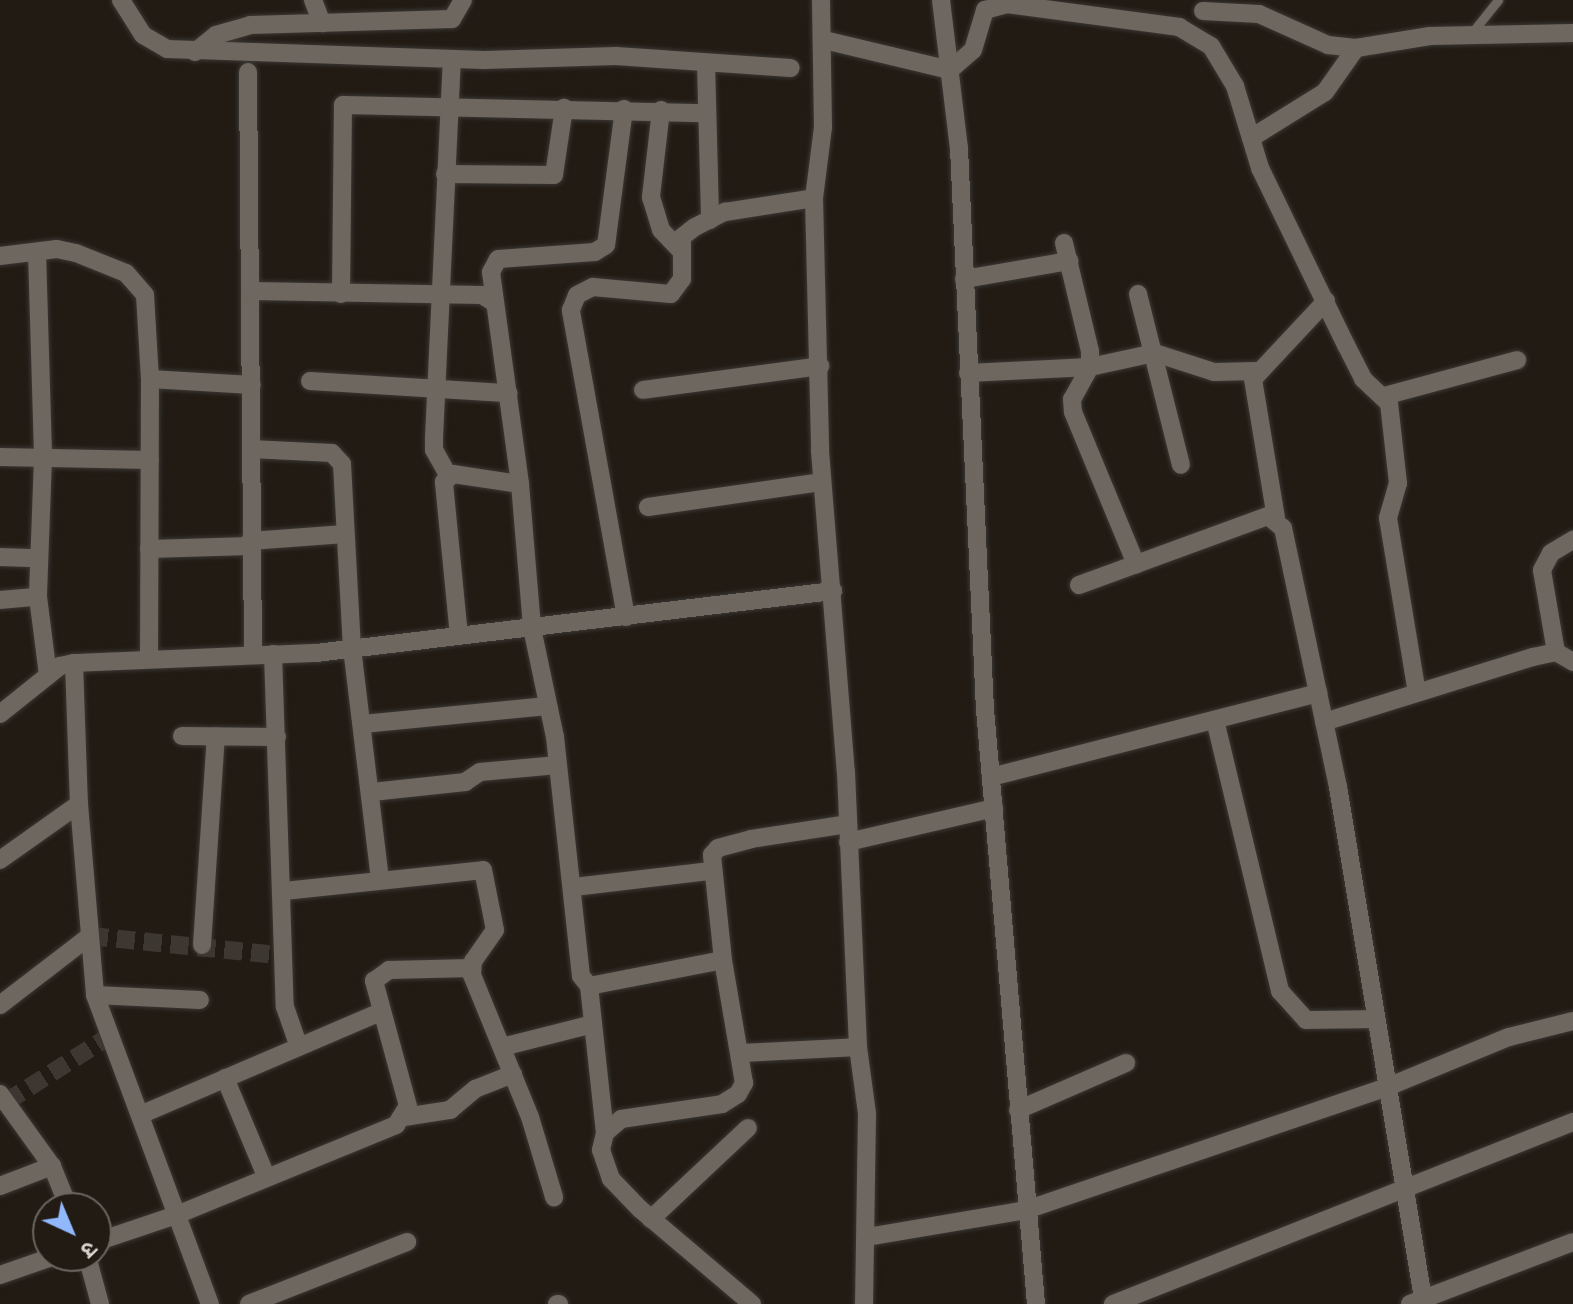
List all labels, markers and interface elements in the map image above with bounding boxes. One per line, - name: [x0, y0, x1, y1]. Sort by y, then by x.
- north arrow: [32, 1192, 112, 1272]
- text: उ: [74, 1234, 102, 1262]

